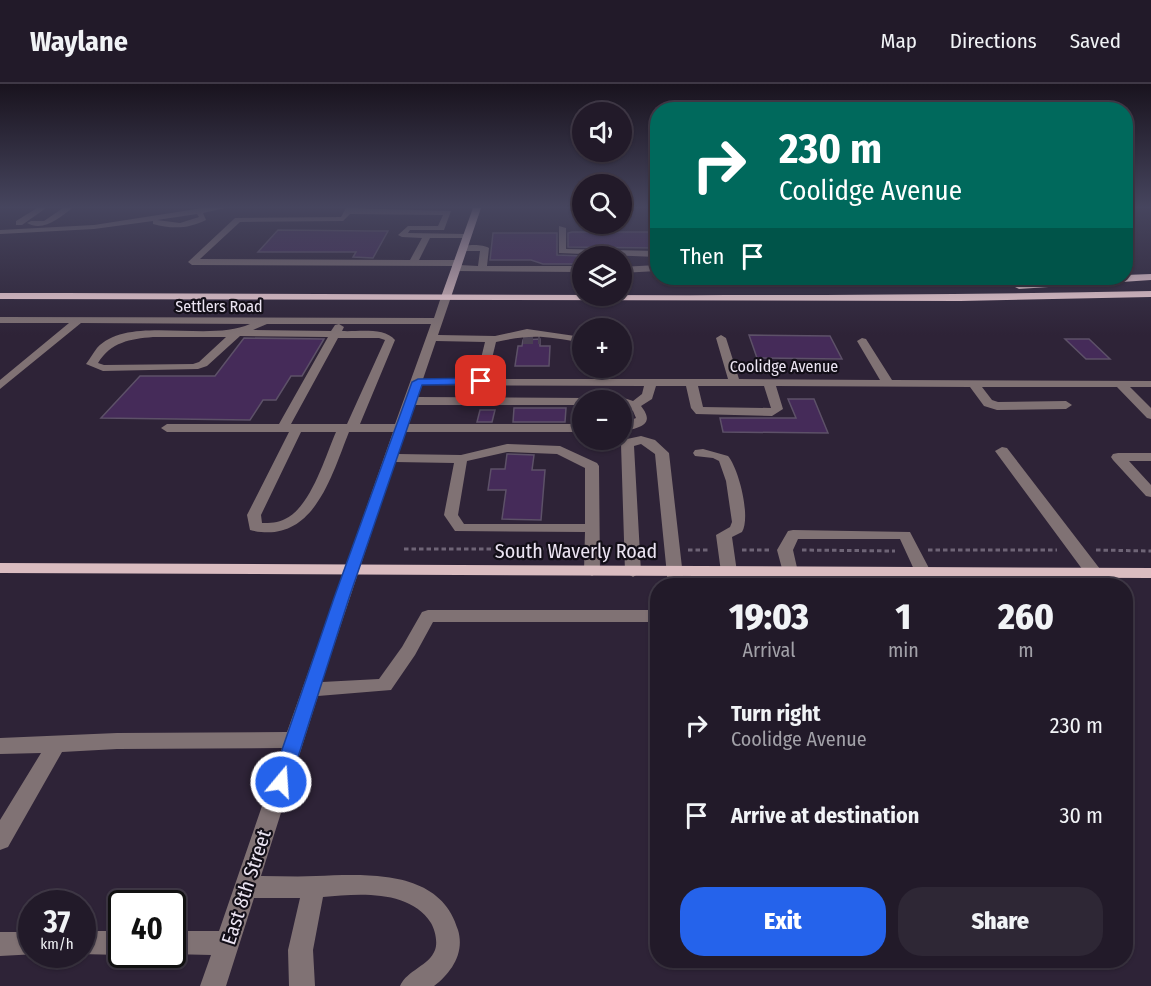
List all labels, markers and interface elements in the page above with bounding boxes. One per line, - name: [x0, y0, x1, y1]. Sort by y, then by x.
- text: Waylane: [30, 25, 128, 58]
- text: Map: [880, 28, 917, 54]
- text: Directions: [950, 28, 1037, 54]
- text: Saved: [1070, 28, 1121, 54]
- map controls: [572, 102, 632, 450]
- button: sound: [572, 102, 632, 162]
- text: 230 m: [779, 124, 882, 174]
- icon: right: [680, 126, 758, 204]
- button: search: [572, 174, 632, 234]
- text: Coolidge Avenue: [779, 175, 962, 207]
- icon: arrive: [736, 240, 769, 273]
- text: Then: [680, 243, 724, 270]
- button: layers: [572, 246, 632, 306]
- street label: Settlers Road: [175, 297, 263, 316]
- button: +: [572, 318, 632, 378]
- pin: [455, 355, 506, 406]
- street label: Coolidge Avenue: [730, 357, 838, 376]
- icon: arrive: [464, 364, 497, 397]
- button: −: [572, 390, 632, 450]
- street label: South Waverly Road: [495, 539, 657, 563]
- text: 19:03: [729, 595, 809, 639]
- text: 1: [896, 595, 911, 639]
- text: 260: [998, 595, 1054, 639]
- text: Arrival: [742, 638, 795, 662]
- text: min: [888, 638, 919, 662]
- text: m: [1018, 638, 1034, 662]
- text: Turn right: [731, 700, 820, 727]
- icon: right: [680, 709, 713, 742]
- text: 230 m: [1050, 712, 1103, 739]
- text: Coolidge Avenue: [731, 727, 867, 751]
- position arrow: [249, 750, 313, 814]
- icon: arrive: [680, 799, 713, 832]
- text: Arrive at destination: [731, 802, 919, 829]
- text: 30 m: [1060, 802, 1103, 829]
- street label: East 8th Street: [216, 826, 276, 948]
- button: Exit: [680, 887, 886, 956]
- button: Share: [898, 887, 1103, 956]
- speed limit sign: 40: [108, 890, 186, 968]
- text: 37: [44, 904, 70, 940]
- text: km/h: [40, 935, 74, 953]

